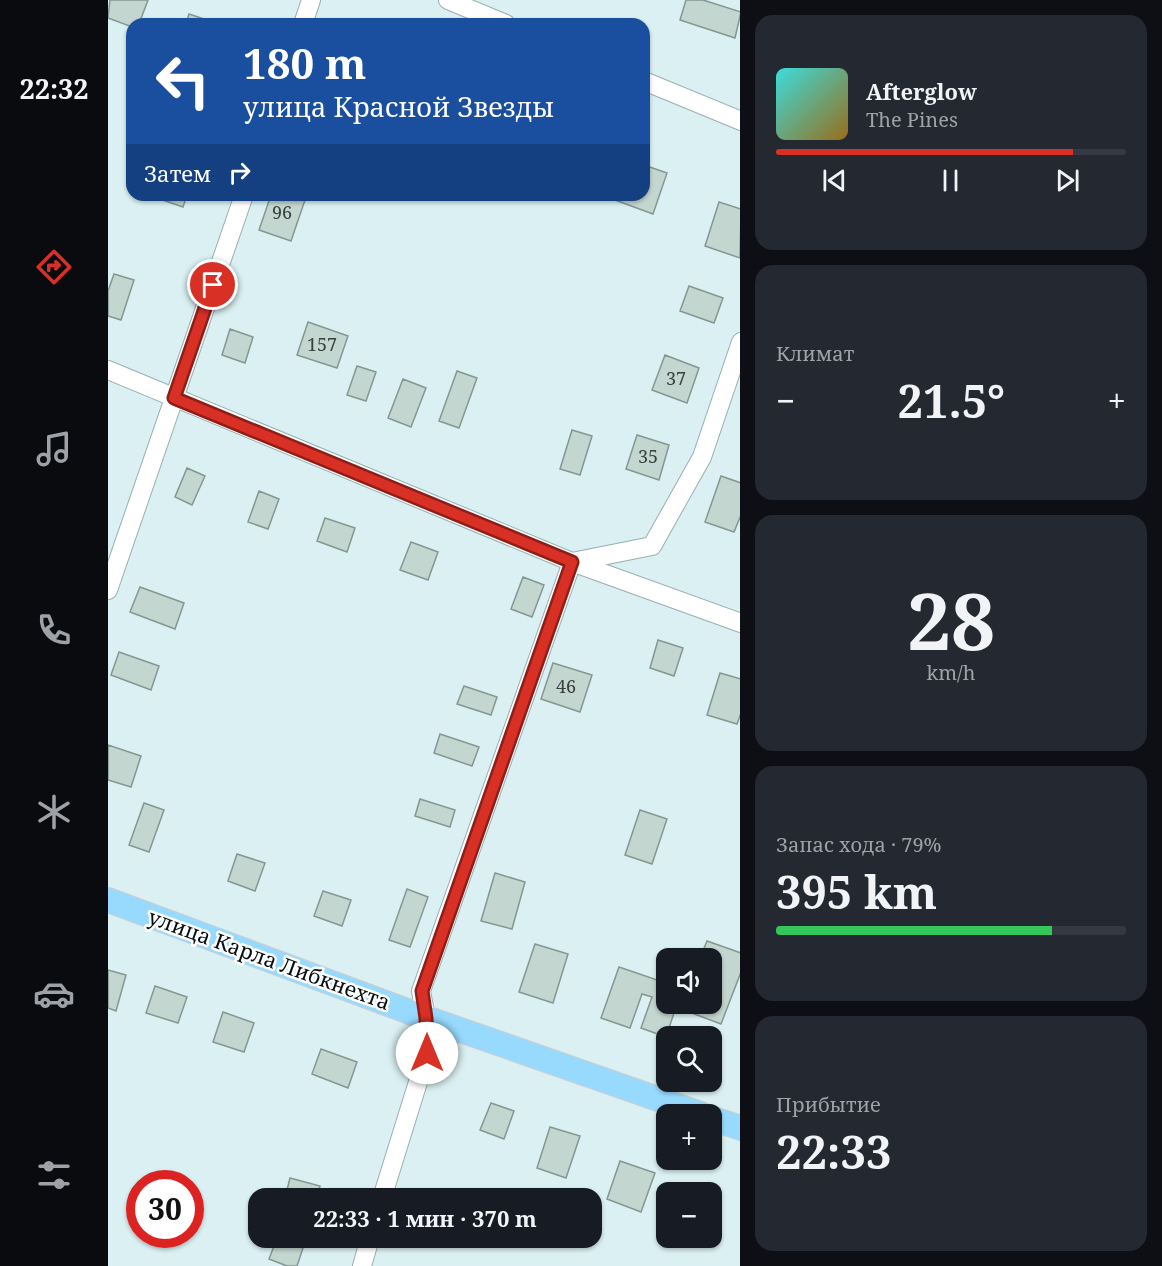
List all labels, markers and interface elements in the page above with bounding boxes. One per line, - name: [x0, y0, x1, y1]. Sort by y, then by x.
- text: 180 m: [243, 34, 367, 91]
- icon: left: [144, 42, 222, 120]
- text: 22:32: [19, 70, 89, 107]
- text: Afterglow: [866, 76, 977, 106]
- text: улица Красной Звезды: [243, 88, 554, 125]
- text: The Pines: [866, 106, 958, 133]
- icon: right: [223, 156, 256, 189]
- text: Затем: [144, 158, 211, 188]
- icon: previous: [818, 164, 851, 197]
- icon: pause: [934, 164, 967, 197]
- icon: next: [1051, 164, 1084, 197]
- house number: 96: [272, 200, 292, 224]
- icon: directions: [33, 246, 75, 288]
- pin: [187, 259, 238, 310]
- icon: arrive: [196, 268, 229, 301]
- house number: 157: [307, 332, 337, 356]
- text: Климат: [776, 340, 854, 367]
- house number: 37: [666, 366, 686, 390]
- text: 21.5°: [898, 370, 1005, 431]
- text: −: [776, 378, 795, 423]
- text: +: [1108, 378, 1126, 423]
- icon: music: [33, 428, 75, 470]
- house number: 35: [638, 444, 658, 468]
- text: 28: [907, 567, 995, 673]
- icon: phone: [33, 609, 75, 651]
- text: km/h: [926, 659, 976, 686]
- house number: 46: [556, 674, 576, 698]
- icon: climate: [33, 791, 75, 833]
- text: Запас хода · 79%: [776, 831, 941, 858]
- text: 395 km: [776, 861, 937, 922]
- street label: улица Карла Либкнехта: [145, 902, 394, 1016]
- map controls: [656, 948, 722, 1248]
- button: sound: [656, 948, 722, 1014]
- icon: car: [33, 973, 75, 1015]
- position arrow: [395, 1021, 459, 1085]
- button: search: [656, 1026, 722, 1092]
- text: Прибытие: [776, 1091, 881, 1118]
- button: +: [656, 1104, 722, 1170]
- text: 22:33: [776, 1121, 891, 1182]
- icon: filters: [33, 1154, 75, 1196]
- speed limit sign: 30: [126, 1170, 204, 1248]
- button: −: [656, 1182, 722, 1248]
- text: 22:33 · 1 мин · 370 m: [313, 1203, 537, 1233]

